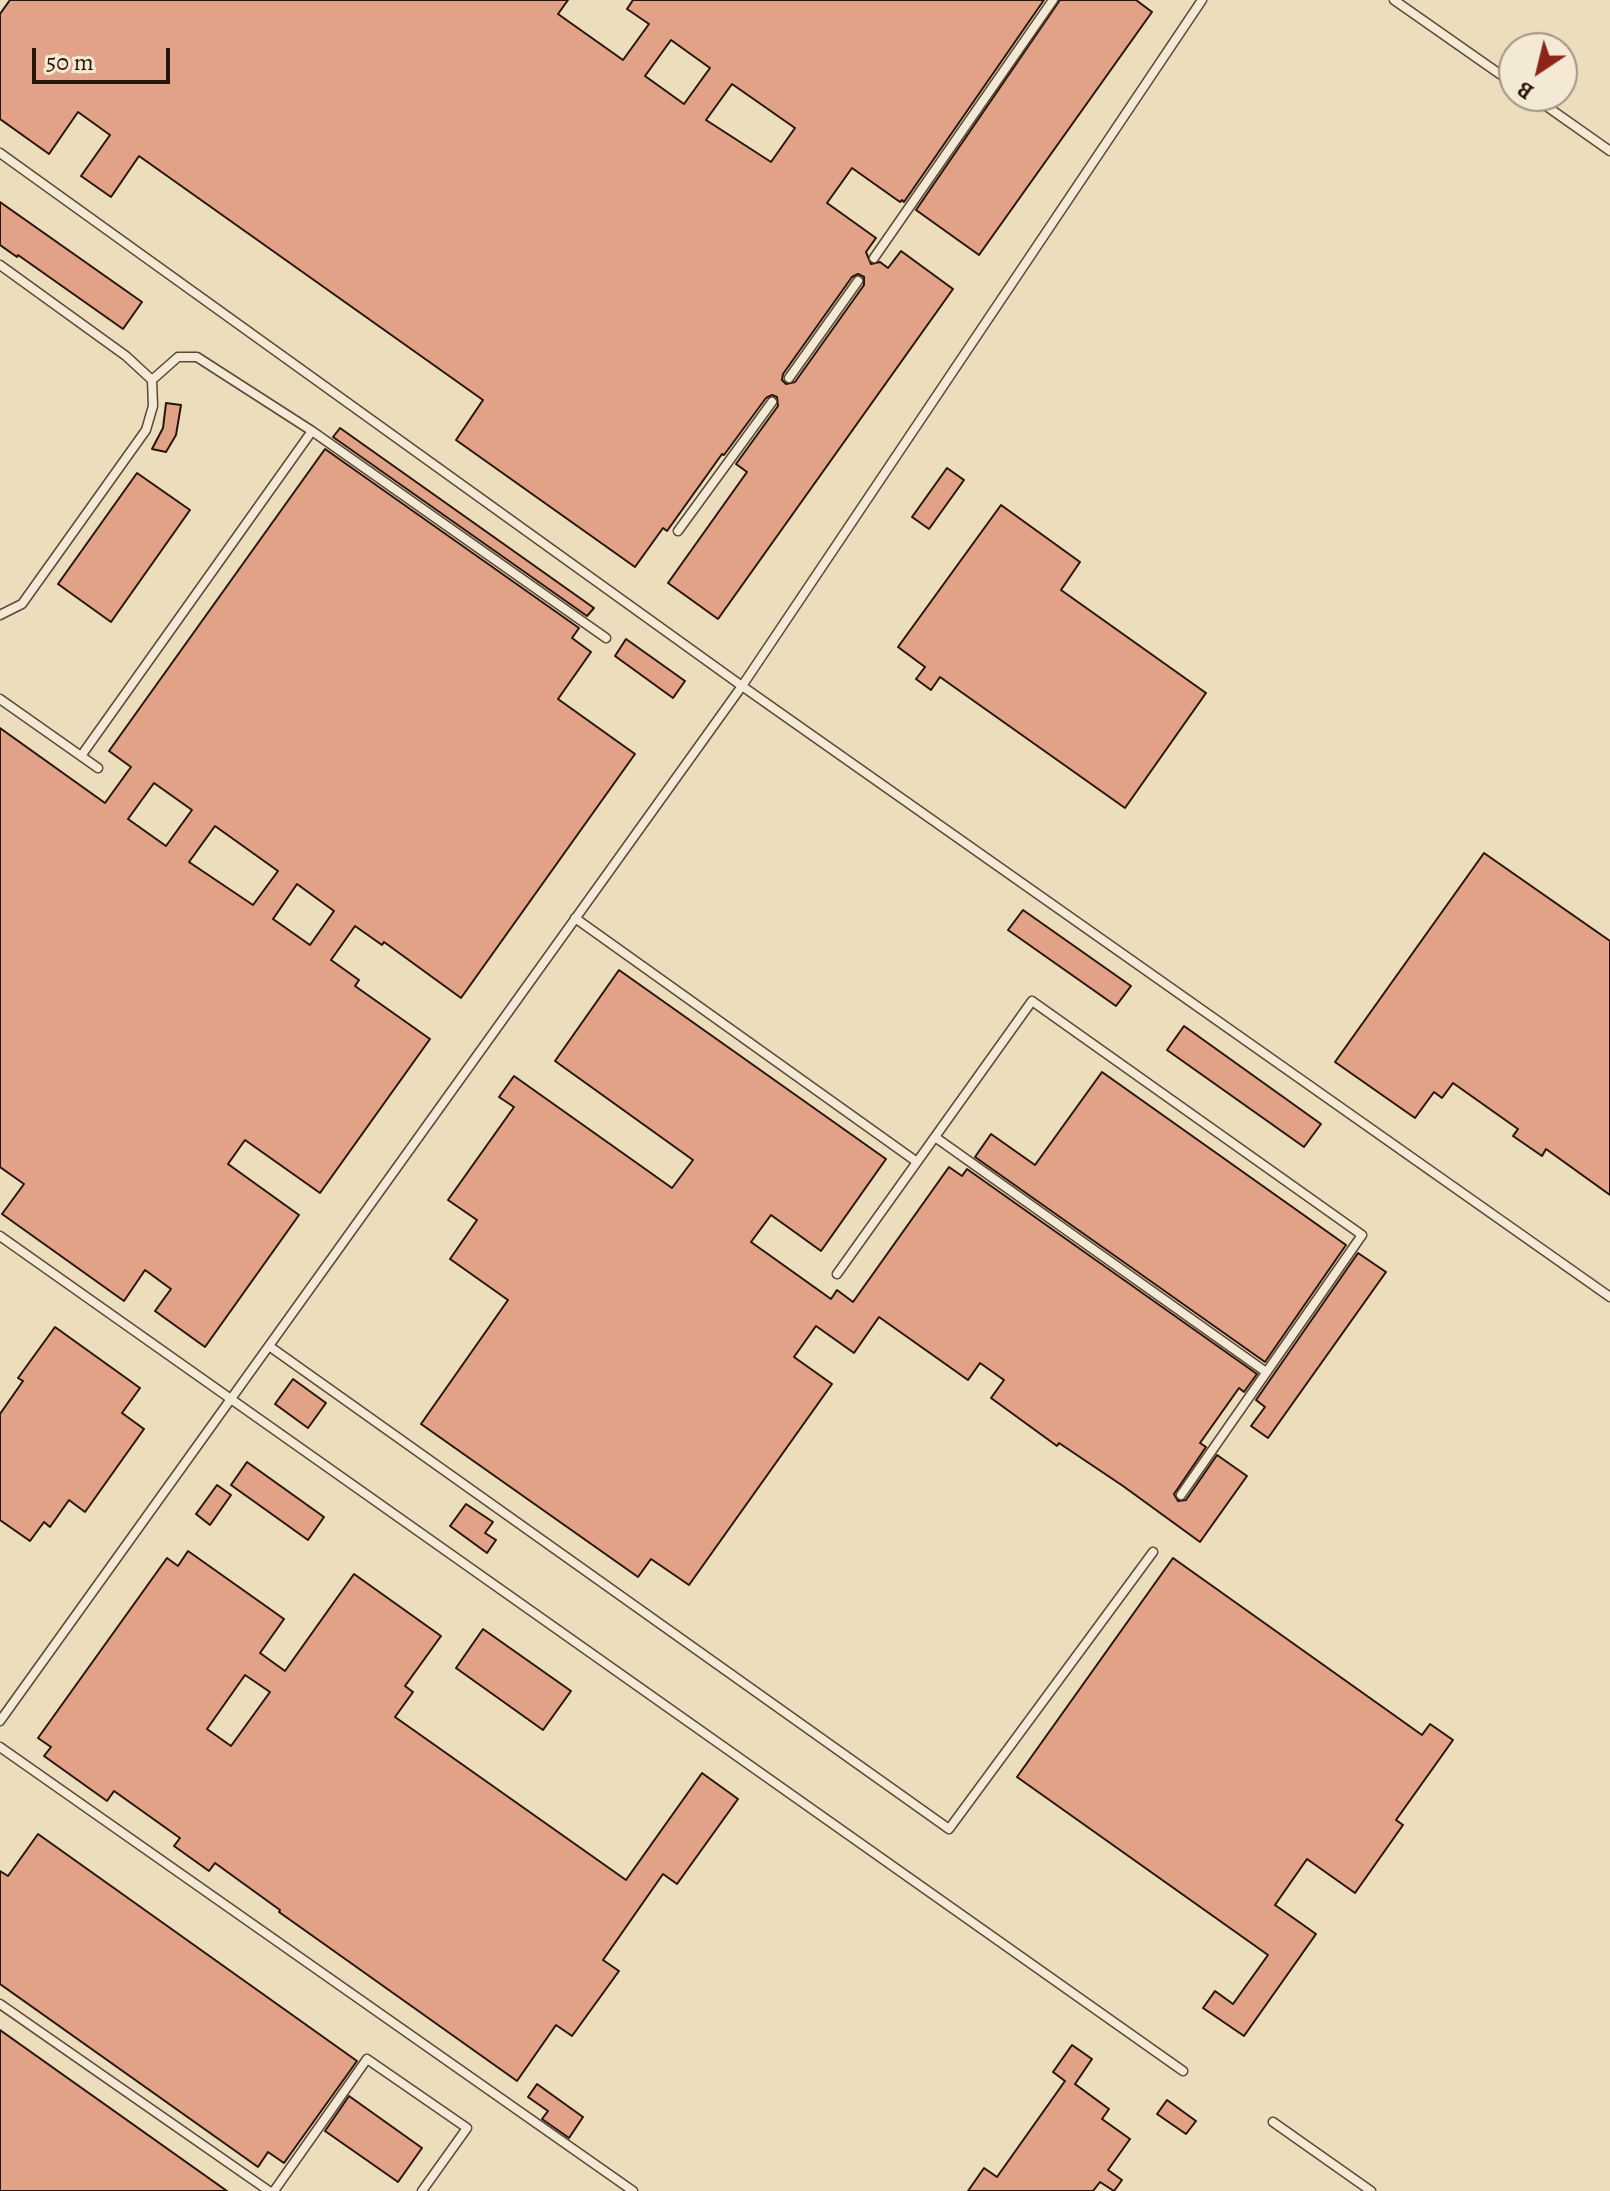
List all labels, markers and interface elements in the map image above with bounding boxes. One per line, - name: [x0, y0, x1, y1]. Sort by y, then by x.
- scale bar: [36, 32, 174, 82]
- north arrow: [1498, 32, 1578, 112]
- text: 50 m: [46, 46, 94, 78]
- text: B: [1511, 74, 1540, 106]

